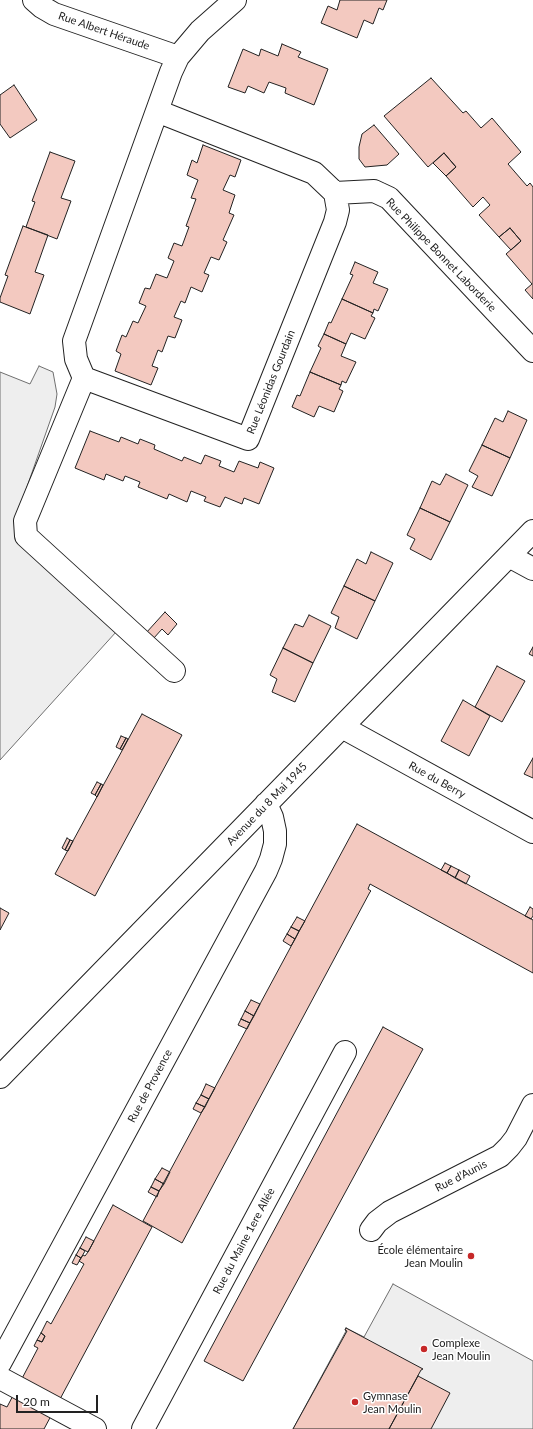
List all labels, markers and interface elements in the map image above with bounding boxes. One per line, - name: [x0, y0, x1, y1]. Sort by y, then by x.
- street label: Rue Albert Héraude: [57, 9, 151, 53]
- street label: Rue Philippe Bonnet Laborderie: [383, 195, 499, 315]
- street label: Rue Léonidas Gourdain: [244, 328, 298, 436]
- street label: Rue du Berry: [406, 759, 468, 801]
- street label: Avenue du 8 Mai 1945: [224, 760, 310, 848]
- street label: Rue de Provence: [125, 1047, 175, 1125]
- street label: Rue d’Aunis: [433, 1157, 489, 1195]
- street label: Rue du Maine 1ere Allée: [210, 1186, 278, 1296]
- place label: École élémentaire Jean Moulin: [378, 1243, 463, 1269]
- marker: École élémentaire Jean Moulin: [466, 1251, 476, 1261]
- place label: Complexe Jean Moulin: [432, 1336, 490, 1362]
- marker: Complexe Jean Moulin: [419, 1344, 429, 1354]
- scale bar: [18, 1387, 100, 1413]
- place label: Gymnase Jean Moulin: [363, 1389, 421, 1415]
- text: 20 m: [23, 1394, 50, 1409]
- marker: Gymnase Jean Moulin: [350, 1397, 360, 1407]

